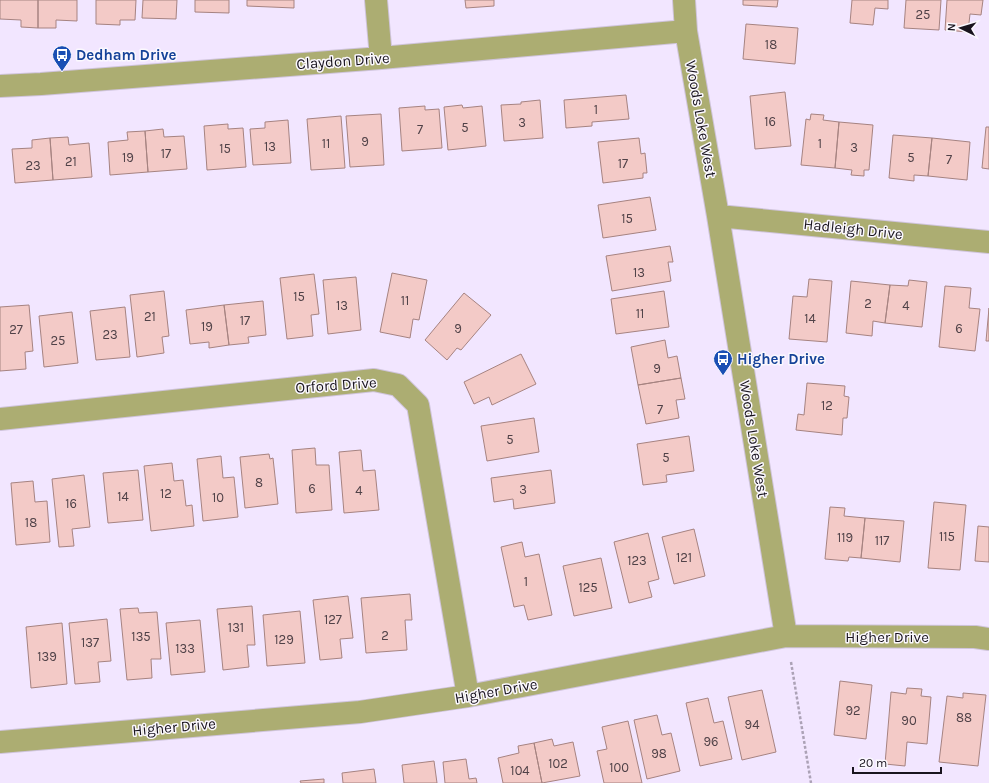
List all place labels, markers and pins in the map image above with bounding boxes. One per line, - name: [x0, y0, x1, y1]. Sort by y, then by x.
- bus stop icon: Dedham Drive: [51, 44, 73, 72]
- place label: Dedham Drive: [76, 46, 176, 64]
- bus stop icon: Higher Drive: [712, 348, 734, 376]
- place label: Higher Drive: [737, 350, 825, 368]

